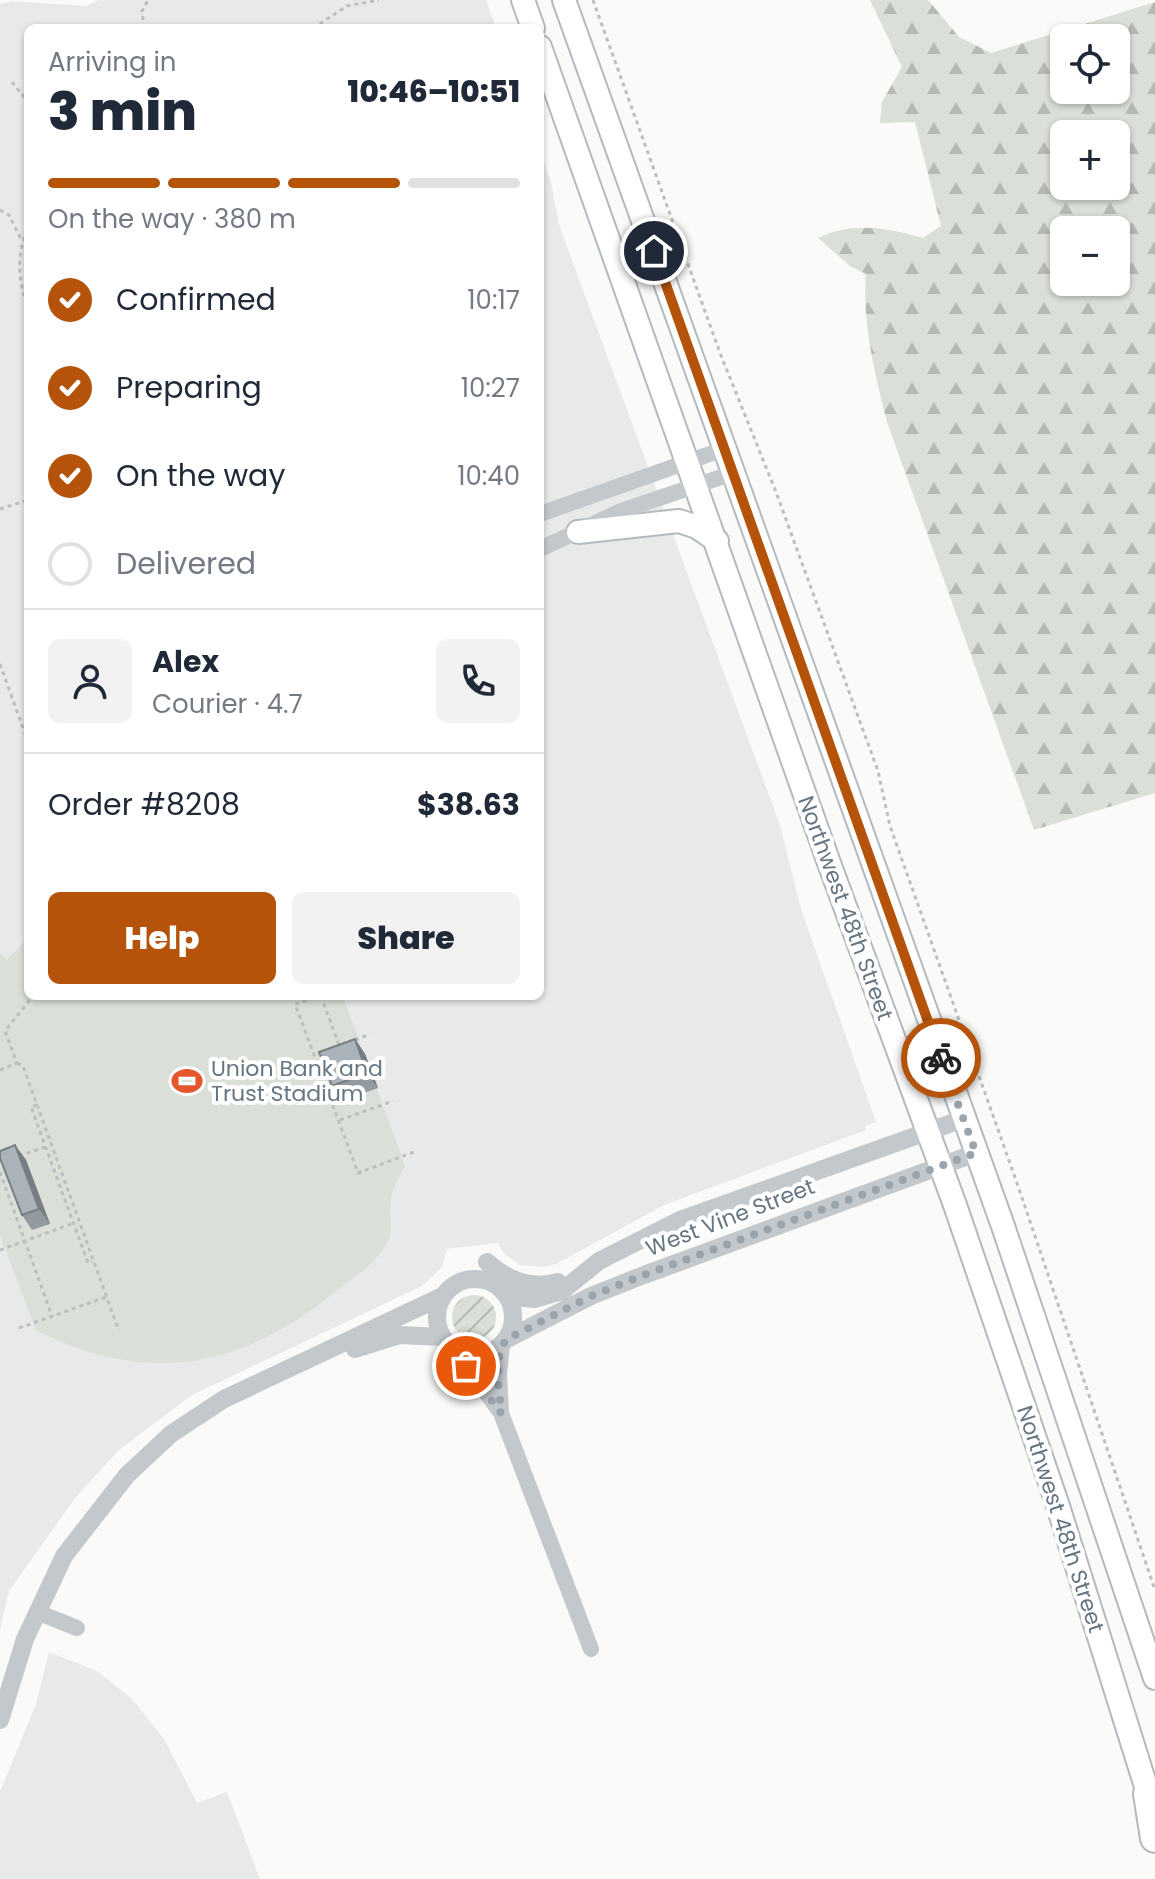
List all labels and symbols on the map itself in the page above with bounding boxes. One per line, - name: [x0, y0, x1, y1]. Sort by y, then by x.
- pin: [620, 217, 688, 285]
- street label: Northwest 48th Street: [790, 792, 901, 1025]
- courier: [901, 1018, 981, 1098]
- place label: Union Bank and Trust Stadium: [211, 1053, 383, 1109]
- sports icon: Union Bank and Trust Stadium: [170, 1064, 204, 1098]
- street label: West Vine Street: [641, 1171, 819, 1264]
- pin: [432, 1332, 500, 1400]
- street label: Northwest 48th Street: [1009, 1402, 1112, 1637]

